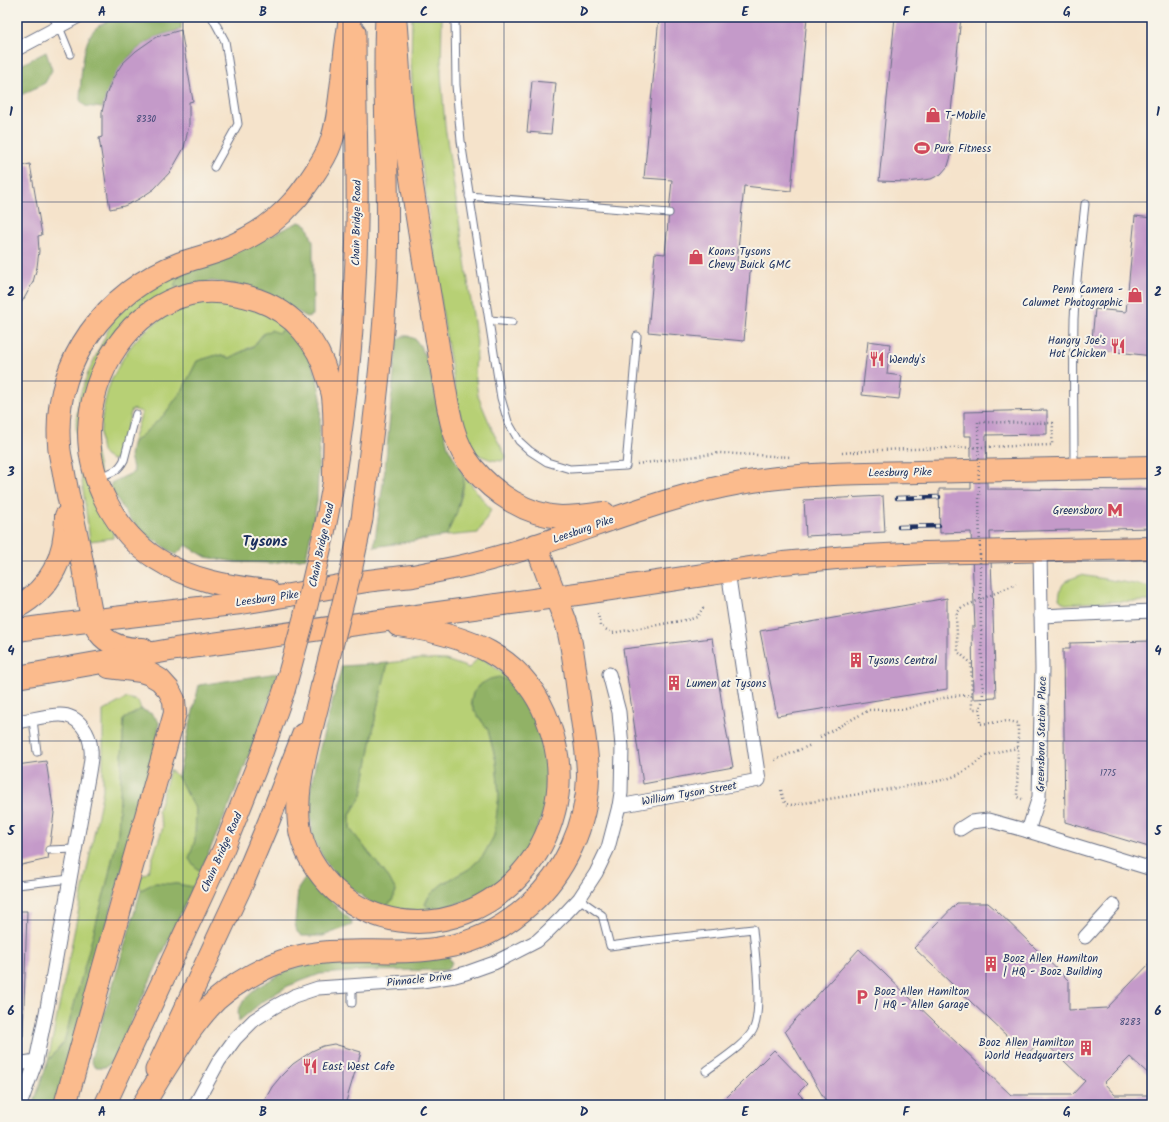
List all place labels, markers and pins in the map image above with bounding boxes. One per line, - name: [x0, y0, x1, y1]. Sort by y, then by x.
- shop icon: T-Mobile: [924, 106, 942, 124]
- place label: T-Mobile: [945, 107, 986, 125]
- sports icon: Pure Fitness: [913, 139, 931, 157]
- place label: Pure Fitness: [934, 140, 991, 158]
- place label: Koons Tysons Chevy Buick GMC: [708, 243, 791, 274]
- shop icon: Koons Tysons Chevy Buick GMC: [687, 248, 705, 266]
- place label: Penn Camera - Calumet Photographic: [1022, 281, 1123, 312]
- shop icon: Penn Camera - Calumet Photographic: [1126, 286, 1144, 304]
- place label: Hangry Joe's Hot Chicken: [1048, 332, 1106, 363]
- restaurant icon: Hangry Joe's Hot Chicken: [1109, 337, 1127, 355]
- restaurant icon: Wendy's: [868, 350, 886, 368]
- place label: Wendy's: [889, 351, 926, 369]
- metro station icon: Greensboro: [1106, 501, 1124, 519]
- place label: Greensboro: [1053, 502, 1103, 520]
- building icon: Tysons Central: [847, 651, 865, 669]
- place label: Tysons Central: [868, 652, 937, 670]
- building icon: Lumen at Tysons: [665, 674, 683, 692]
- place label: Lumen at Tysons: [686, 675, 767, 693]
- place label: Booz Allen Hamilton | HQ - Booz Building: [1003, 950, 1103, 981]
- building icon: Booz Allen Hamilton | HQ - Booz Building: [982, 955, 1000, 973]
- place label: Booz Allen Hamilton | HQ - Allen Garage: [874, 983, 969, 1014]
- parking icon: Booz Allen Hamilton | HQ - Allen Garage: [853, 988, 871, 1006]
- place label: Booz Allen Hamilton World Headquarters: [979, 1034, 1074, 1065]
- building icon: Booz Allen Hamilton World Headquarters: [1077, 1039, 1095, 1057]
- restaurant icon: East West Cafe: [301, 1057, 319, 1075]
- place label: East West Cafe: [322, 1058, 395, 1076]

